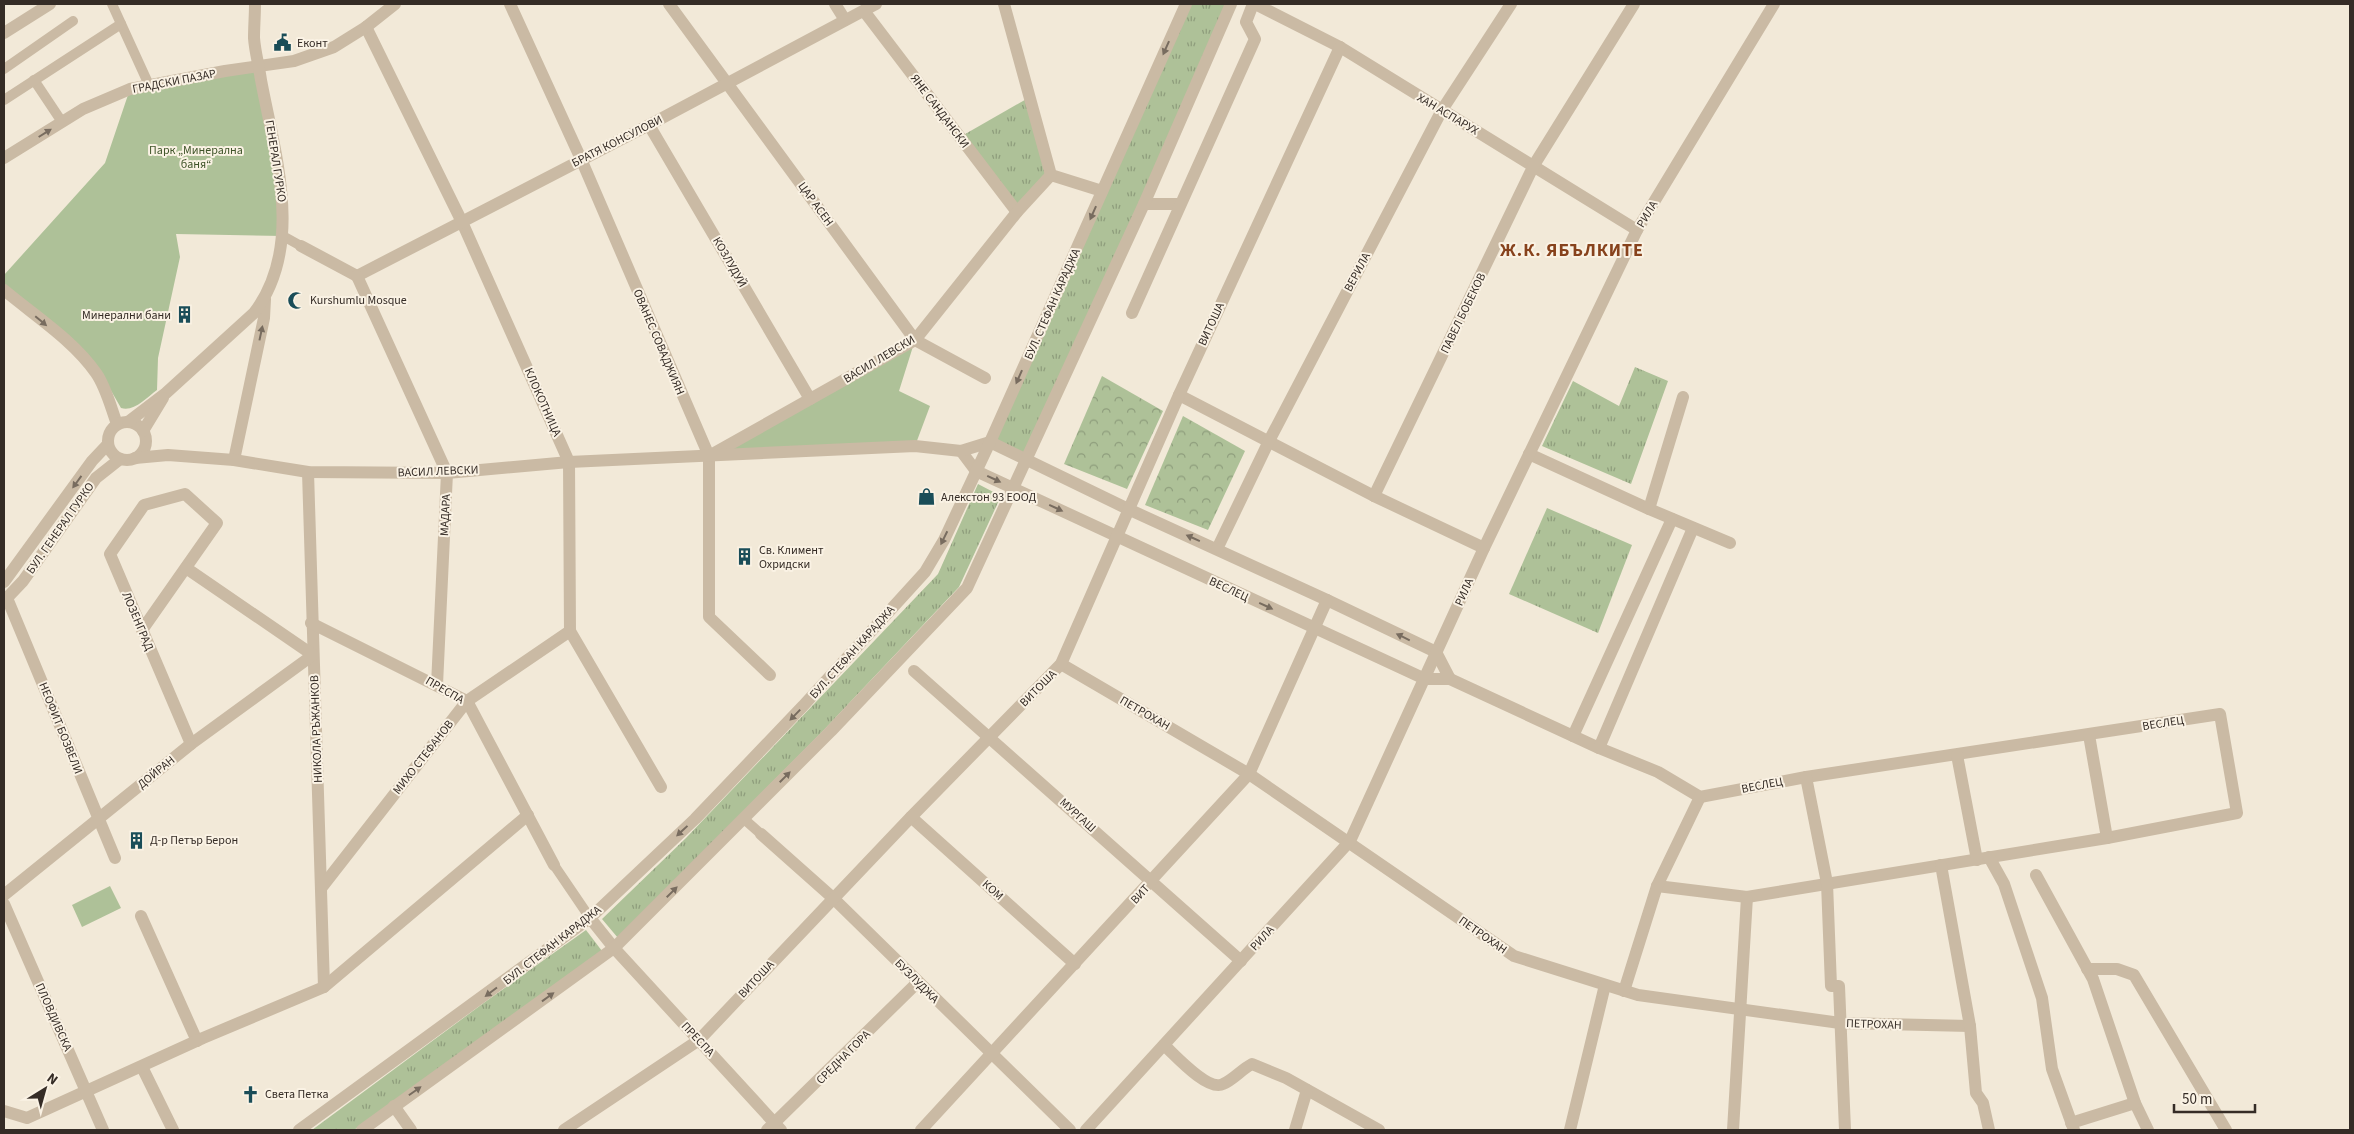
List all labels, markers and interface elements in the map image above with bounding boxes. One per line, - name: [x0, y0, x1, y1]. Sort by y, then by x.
- public building icon: Еконт: [273, 33, 293, 53]
- place label: Еконт: [297, 35, 328, 52]
- one-way arrow: [1162, 41, 1170, 55]
- street label: ГРАДСКИ ПАЗАР: [131, 65, 217, 98]
- street label: ЯНЕ САНДАНСКИ: [906, 71, 973, 152]
- street label: ХАН АСПАРУХ: [1414, 89, 1482, 140]
- street label: БРАТЯ КОНСУЛОВИ: [569, 111, 666, 172]
- street label: ГЕНЕРАЛ ГУРКО: [261, 119, 290, 203]
- one-way arrow: [39, 128, 52, 137]
- park label: Парк „Минерална баня“: [149, 142, 243, 173]
- street label: ЦАР АСЕН: [794, 179, 837, 230]
- street label: РИЛА: [1633, 197, 1662, 231]
- one-way arrow: [1088, 206, 1096, 220]
- street label: КОЗЛУДУЙ: [708, 234, 751, 291]
- district label: Ж.К. ЯБЪЛКИТЕ: [1500, 238, 1644, 263]
- street label: БУЛ. СТЕФАН КАРАДЖА: [1020, 245, 1085, 363]
- street label: ВЕРИЛА: [1340, 249, 1375, 295]
- street label: ПАВЕЛ БОБЕКОВ: [1437, 270, 1490, 356]
- street label: ОВАНЕС СОВАДЖИЯН: [629, 287, 689, 398]
- mosque icon: Kurshumlu Mosque: [286, 290, 306, 310]
- place label: Kurshumlu Mosque: [310, 292, 407, 309]
- street label: ВИТОША: [1194, 299, 1229, 349]
- building icon: Минерални бани: [175, 305, 195, 325]
- place label: Минерални бани: [82, 307, 171, 324]
- one-way arrow: [34, 316, 47, 327]
- one-way arrow: [257, 325, 265, 341]
- street label: ВАСИЛ ЛЕВСКИ: [840, 331, 918, 388]
- street label: КЛОКОТНИЦА: [520, 365, 565, 440]
- one-way arrow: [1015, 370, 1023, 384]
- street label: ВАСИЛ ЛЕВСКИ: [397, 462, 479, 481]
- one-way arrow: [72, 475, 82, 489]
- one-way arrow: [987, 476, 1001, 484]
- street label: БУЛ. ГЕНЕРАЛ ГУРКО: [22, 479, 98, 578]
- shop icon: Алекстон 93 ЕООД: [917, 487, 937, 507]
- place label: Алекстон 93 ЕООД: [941, 489, 1036, 506]
- street label: МАДАРА: [436, 493, 455, 537]
- one-way arrow: [1048, 504, 1063, 513]
- one-way arrow: [940, 531, 948, 545]
- one-way arrow: [1186, 534, 1200, 542]
- place label: Св. Климент Охридски: [759, 542, 824, 573]
- building icon: Св. Климент Охридски: [735, 547, 755, 567]
- street label: ВЕСЛЕЦ: [1206, 573, 1252, 606]
- street label: РИЛА: [1451, 575, 1478, 609]
- street label: ЛОЗЕНГРАД: [118, 589, 158, 654]
- street label: БУЛ. СТЕФАН КАРАДЖА: [806, 602, 899, 703]
- one-way arrow: [1259, 602, 1274, 610]
- one-way arrow: [1396, 633, 1410, 641]
- street label: ВИТОША: [1016, 666, 1061, 711]
- street label: ПРЕСПА: [422, 673, 468, 709]
- street label: НИКОЛА РЪЖАНКОВ: [306, 675, 327, 783]
- street label: НЕОФИТ БОЗВЕЛИ: [34, 680, 87, 777]
- street label: ПЕТРОХАН: [1116, 692, 1173, 735]
- one-way arrow: [789, 708, 801, 720]
- street label: ВЕСЛЕЦ: [2141, 712, 2185, 735]
- street label: МИХО СТЕФАНОВ: [389, 717, 458, 798]
- street label: ДОЙРАН: [134, 752, 179, 793]
- one-way arrow: [779, 771, 791, 783]
- street label: ВЕСЛЕЦ: [1740, 773, 1785, 798]
- street label: МУРГАШ: [1056, 794, 1100, 836]
- one-way arrow: [676, 825, 688, 837]
- building icon: Д-р Петър Берон: [126, 830, 146, 850]
- place label: Д-р Петър Берон: [150, 832, 238, 849]
- street label: КОМ: [978, 876, 1007, 905]
- street label: ВИТ: [1127, 880, 1154, 908]
- one-way arrow: [665, 887, 677, 899]
- street label: БУЛ. СТЕФАН КАРАДЖА: [500, 901, 605, 989]
- street label: ПЕТРОХАН: [1455, 913, 1510, 958]
- street label: РИЛА: [1246, 922, 1279, 955]
- street label: БУЗЛУДЖА: [891, 955, 943, 1008]
- street label: ВИТОША: [734, 956, 779, 1002]
- street label: ПЛОВДИВСКА: [31, 980, 76, 1054]
- one-way arrow: [484, 987, 498, 997]
- one-way arrow: [541, 992, 554, 1002]
- street label: ПЕТРОХАН: [1846, 1015, 1902, 1034]
- street label: ПРЕСПА: [677, 1018, 718, 1061]
- street label: СРЕДНА ГОРА: [812, 1026, 875, 1088]
- north arrow: [20, 1064, 70, 1114]
- text: N: [42, 1069, 62, 1090]
- scale bar: [2174, 1082, 2255, 1114]
- church icon: Света Петка: [241, 1084, 261, 1104]
- place label: Света Петка: [265, 1086, 328, 1103]
- one-way arrow: [408, 1086, 422, 1096]
- text: 50 m: [2182, 1089, 2212, 1110]

